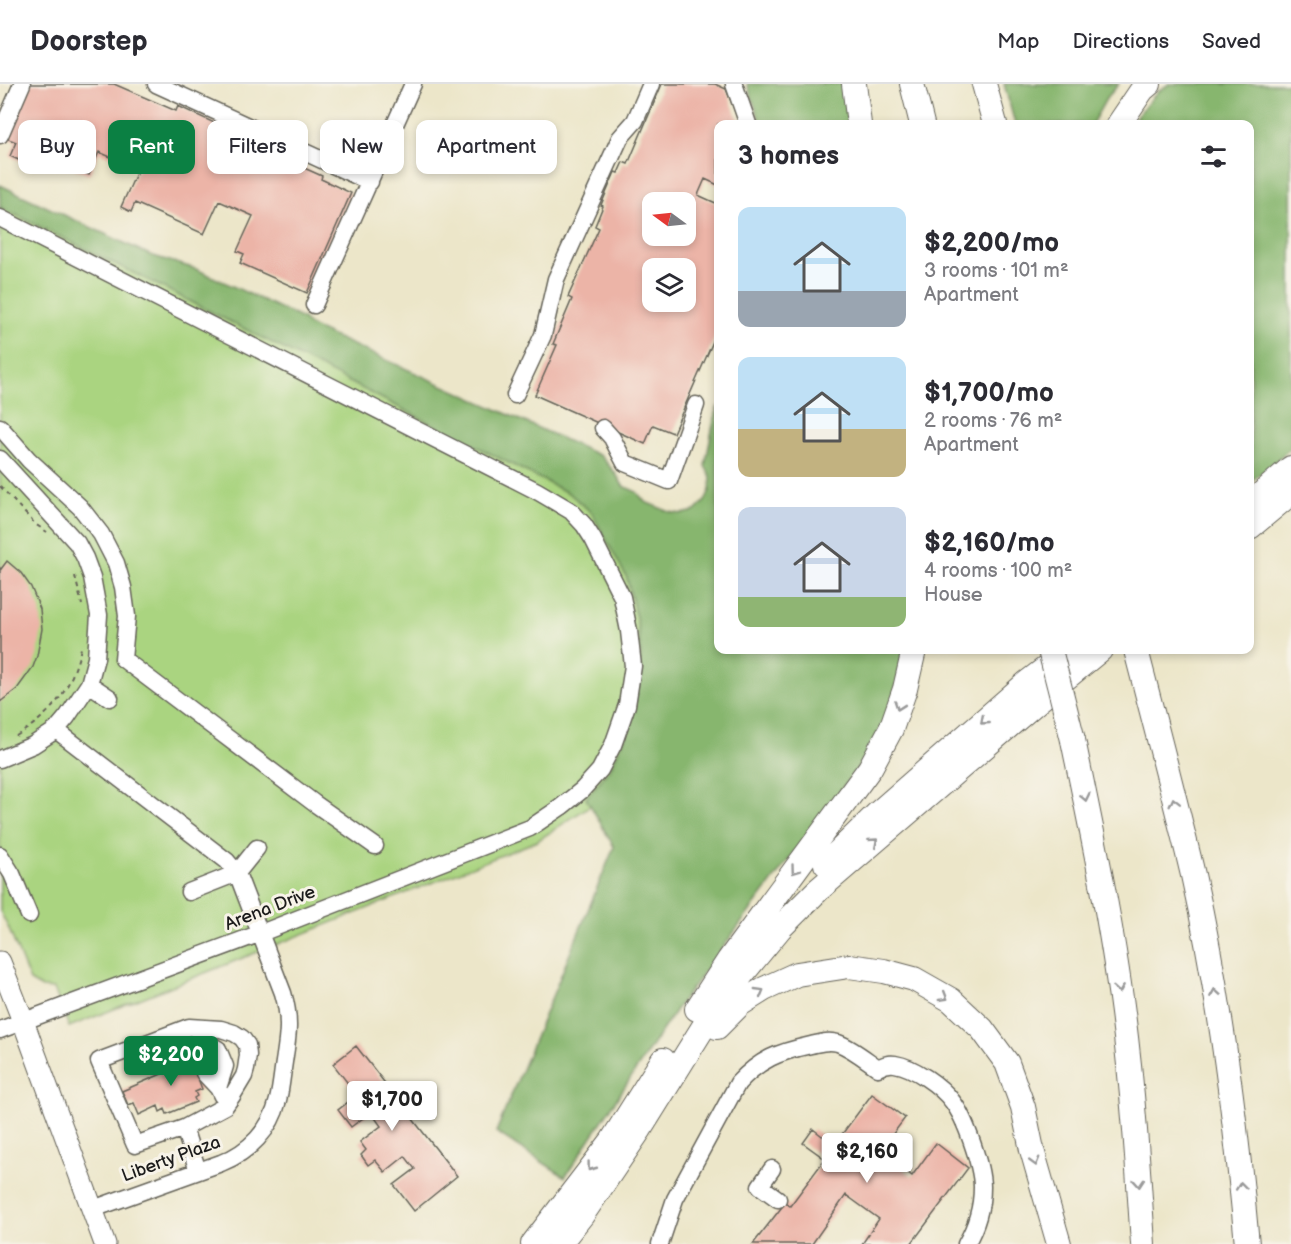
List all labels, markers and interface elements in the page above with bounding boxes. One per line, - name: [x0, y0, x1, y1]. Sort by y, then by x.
- text: Doorstep: [30, 25, 147, 58]
- text: Map: [997, 29, 1040, 54]
- text: Directions: [1073, 29, 1169, 54]
- text: Saved: [1202, 29, 1261, 54]
- chip: Buy: [18, 120, 96, 174]
- chip: Rent: [108, 120, 195, 174]
- chip: Filters: [207, 120, 308, 174]
- chip: New: [320, 120, 404, 174]
- chip: Apartment: [416, 120, 557, 174]
- icon: filters: [1197, 140, 1230, 173]
- text: 3 homes: [738, 141, 839, 172]
- north arrow: [642, 192, 696, 246]
- map controls: [642, 192, 696, 312]
- text: $2,200/mo: [924, 228, 1059, 259]
- icon: home: [786, 231, 858, 303]
- button: layers: [642, 258, 696, 312]
- text: 3 rooms · 101 m²: [924, 259, 1069, 283]
- text: Apartment: [924, 283, 1019, 307]
- text: $1,700/mo: [924, 378, 1054, 409]
- icon: home: [786, 381, 858, 453]
- text: 2 rooms · 76 m²: [924, 409, 1062, 433]
- text: Apartment: [924, 433, 1019, 457]
- text: $2,160/mo: [924, 528, 1055, 559]
- icon: home: [786, 531, 858, 603]
- text: 4 rooms · 100 m²: [924, 559, 1072, 583]
- text: House: [924, 583, 983, 607]
- one-way arrow: [894, 700, 907, 711]
- one-way arrow: [980, 714, 991, 725]
- one-way arrow: [1078, 792, 1091, 802]
- one-way arrow: [1169, 797, 1182, 807]
- one-way arrow: [867, 838, 878, 849]
- one-way arrow: [791, 863, 802, 874]
- street label: Arena Drive: [222, 881, 319, 935]
- one-way arrow: [1113, 985, 1125, 994]
- one-way arrow: [754, 988, 764, 999]
- one-way arrow: [1209, 988, 1221, 997]
- one-way arrow: [938, 989, 948, 1001]
- pin: $2,200: [122, 1036, 220, 1087]
- text: $2,200: [138, 1043, 204, 1067]
- pin: $1,700: [343, 1081, 441, 1132]
- text: $1,700: [361, 1088, 423, 1112]
- street label: Liberty Plaza: [119, 1131, 223, 1187]
- pin: $2,160: [818, 1133, 916, 1184]
- text: $2,160: [836, 1140, 898, 1164]
- one-way arrow: [1028, 1156, 1040, 1167]
- one-way arrow: [588, 1160, 599, 1171]
- one-way arrow: [1132, 1179, 1145, 1188]
- one-way arrow: [1235, 1181, 1248, 1190]

